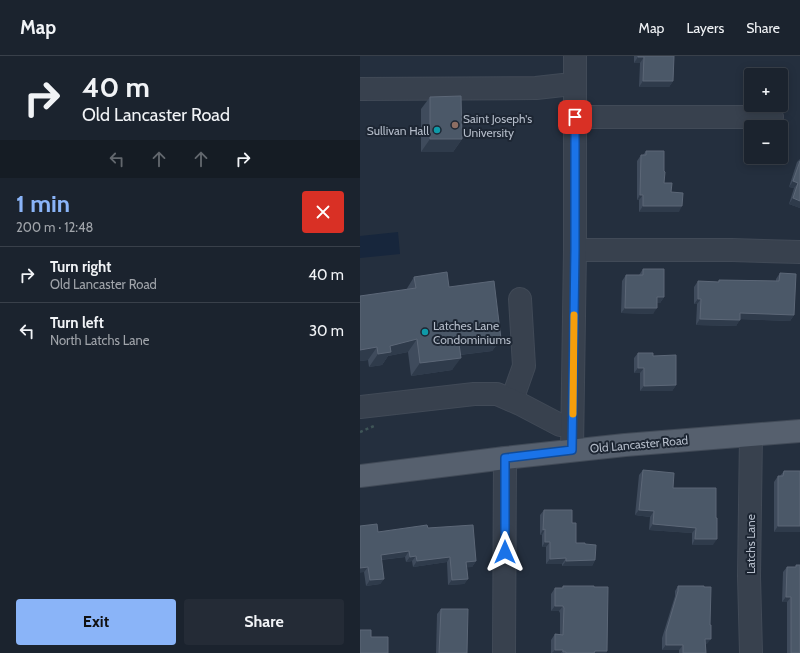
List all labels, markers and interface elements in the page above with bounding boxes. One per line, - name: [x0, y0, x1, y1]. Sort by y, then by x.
- text: Map: [20, 16, 56, 39]
- text: Map: [639, 19, 664, 37]
- text: Layers: [686, 19, 724, 37]
- text: Share: [746, 19, 780, 37]
- map controls: [744, 68, 788, 164]
- button: +: [744, 68, 788, 112]
- text: 40 m: [82, 70, 150, 104]
- icon: right: [16, 72, 68, 124]
- pin: [558, 100, 592, 134]
- text: Old Lancaster Road: [82, 104, 230, 126]
- icon: arrive: [564, 106, 586, 128]
- place label: Saint Joseph's University: [463, 111, 532, 140]
- marker: Saint Joseph's University: [450, 120, 460, 130]
- button: −: [744, 120, 788, 164]
- place label: Sullivan Hall: [367, 123, 429, 138]
- marker: Sullivan Hall: [432, 125, 442, 135]
- icon: left: [106, 148, 128, 170]
- icon: ahead: [148, 148, 170, 170]
- icon: ahead: [190, 148, 212, 170]
- icon: right: [232, 148, 254, 170]
- text: 1 min: [16, 189, 70, 218]
- button: close: [302, 191, 344, 233]
- text: 200 m · 12:48: [16, 219, 93, 235]
- text: Turn right: [50, 258, 111, 276]
- icon: right: [16, 264, 38, 286]
- text: 40 m: [308, 266, 344, 284]
- text: Old Lancaster Road: [50, 276, 157, 292]
- text: Turn left: [50, 314, 104, 332]
- place label: Latches Lane Condominiums: [433, 318, 511, 347]
- icon: left: [16, 320, 38, 342]
- text: 30 m: [309, 322, 344, 340]
- marker: Latches Lane Condominiums: [420, 327, 430, 337]
- text: North Latchs Lane: [50, 332, 149, 348]
- street label: Old Lancaster Road: [589, 432, 689, 456]
- street label: Latchs Lane: [743, 514, 758, 574]
- position arrow: [484, 531, 526, 573]
- button: Exit: [16, 599, 176, 645]
- button: Share: [184, 599, 344, 645]

